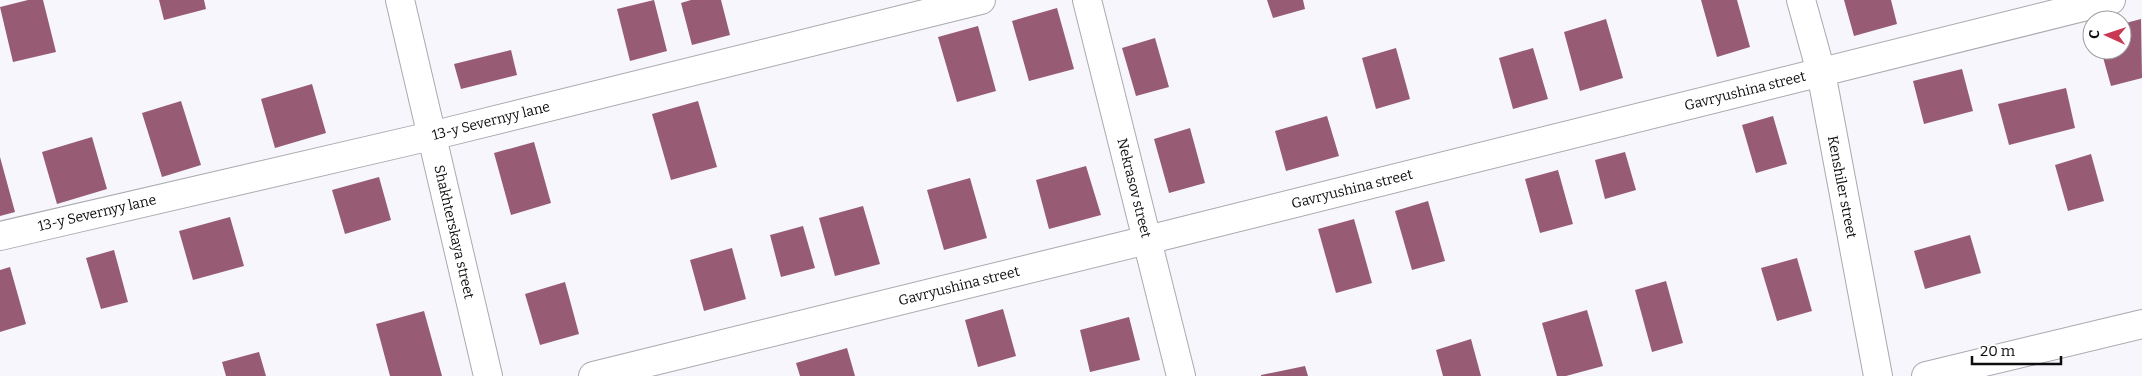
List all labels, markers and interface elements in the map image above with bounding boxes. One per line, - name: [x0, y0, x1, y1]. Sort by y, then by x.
- north arrow: [2082, 10, 2132, 60]
- text: С: [2086, 29, 2103, 39]
- street label: Gavryushina street: [1683, 68, 1807, 114]
- street label: 13-y Severnyy lane: [430, 98, 552, 144]
- street label: Kenshiler street: [1824, 134, 1860, 240]
- street label: Nekrasov street: [1113, 136, 1155, 240]
- street label: Shakhterskaya street: [430, 163, 478, 301]
- street label: Gavryushina street: [1290, 166, 1414, 212]
- street label: 13-y Severnyy lane: [36, 191, 158, 235]
- street label: Gavryushina street: [897, 263, 1021, 309]
- scale bar: [1972, 334, 2061, 366]
- text: 20 m: [1980, 342, 2016, 360]

